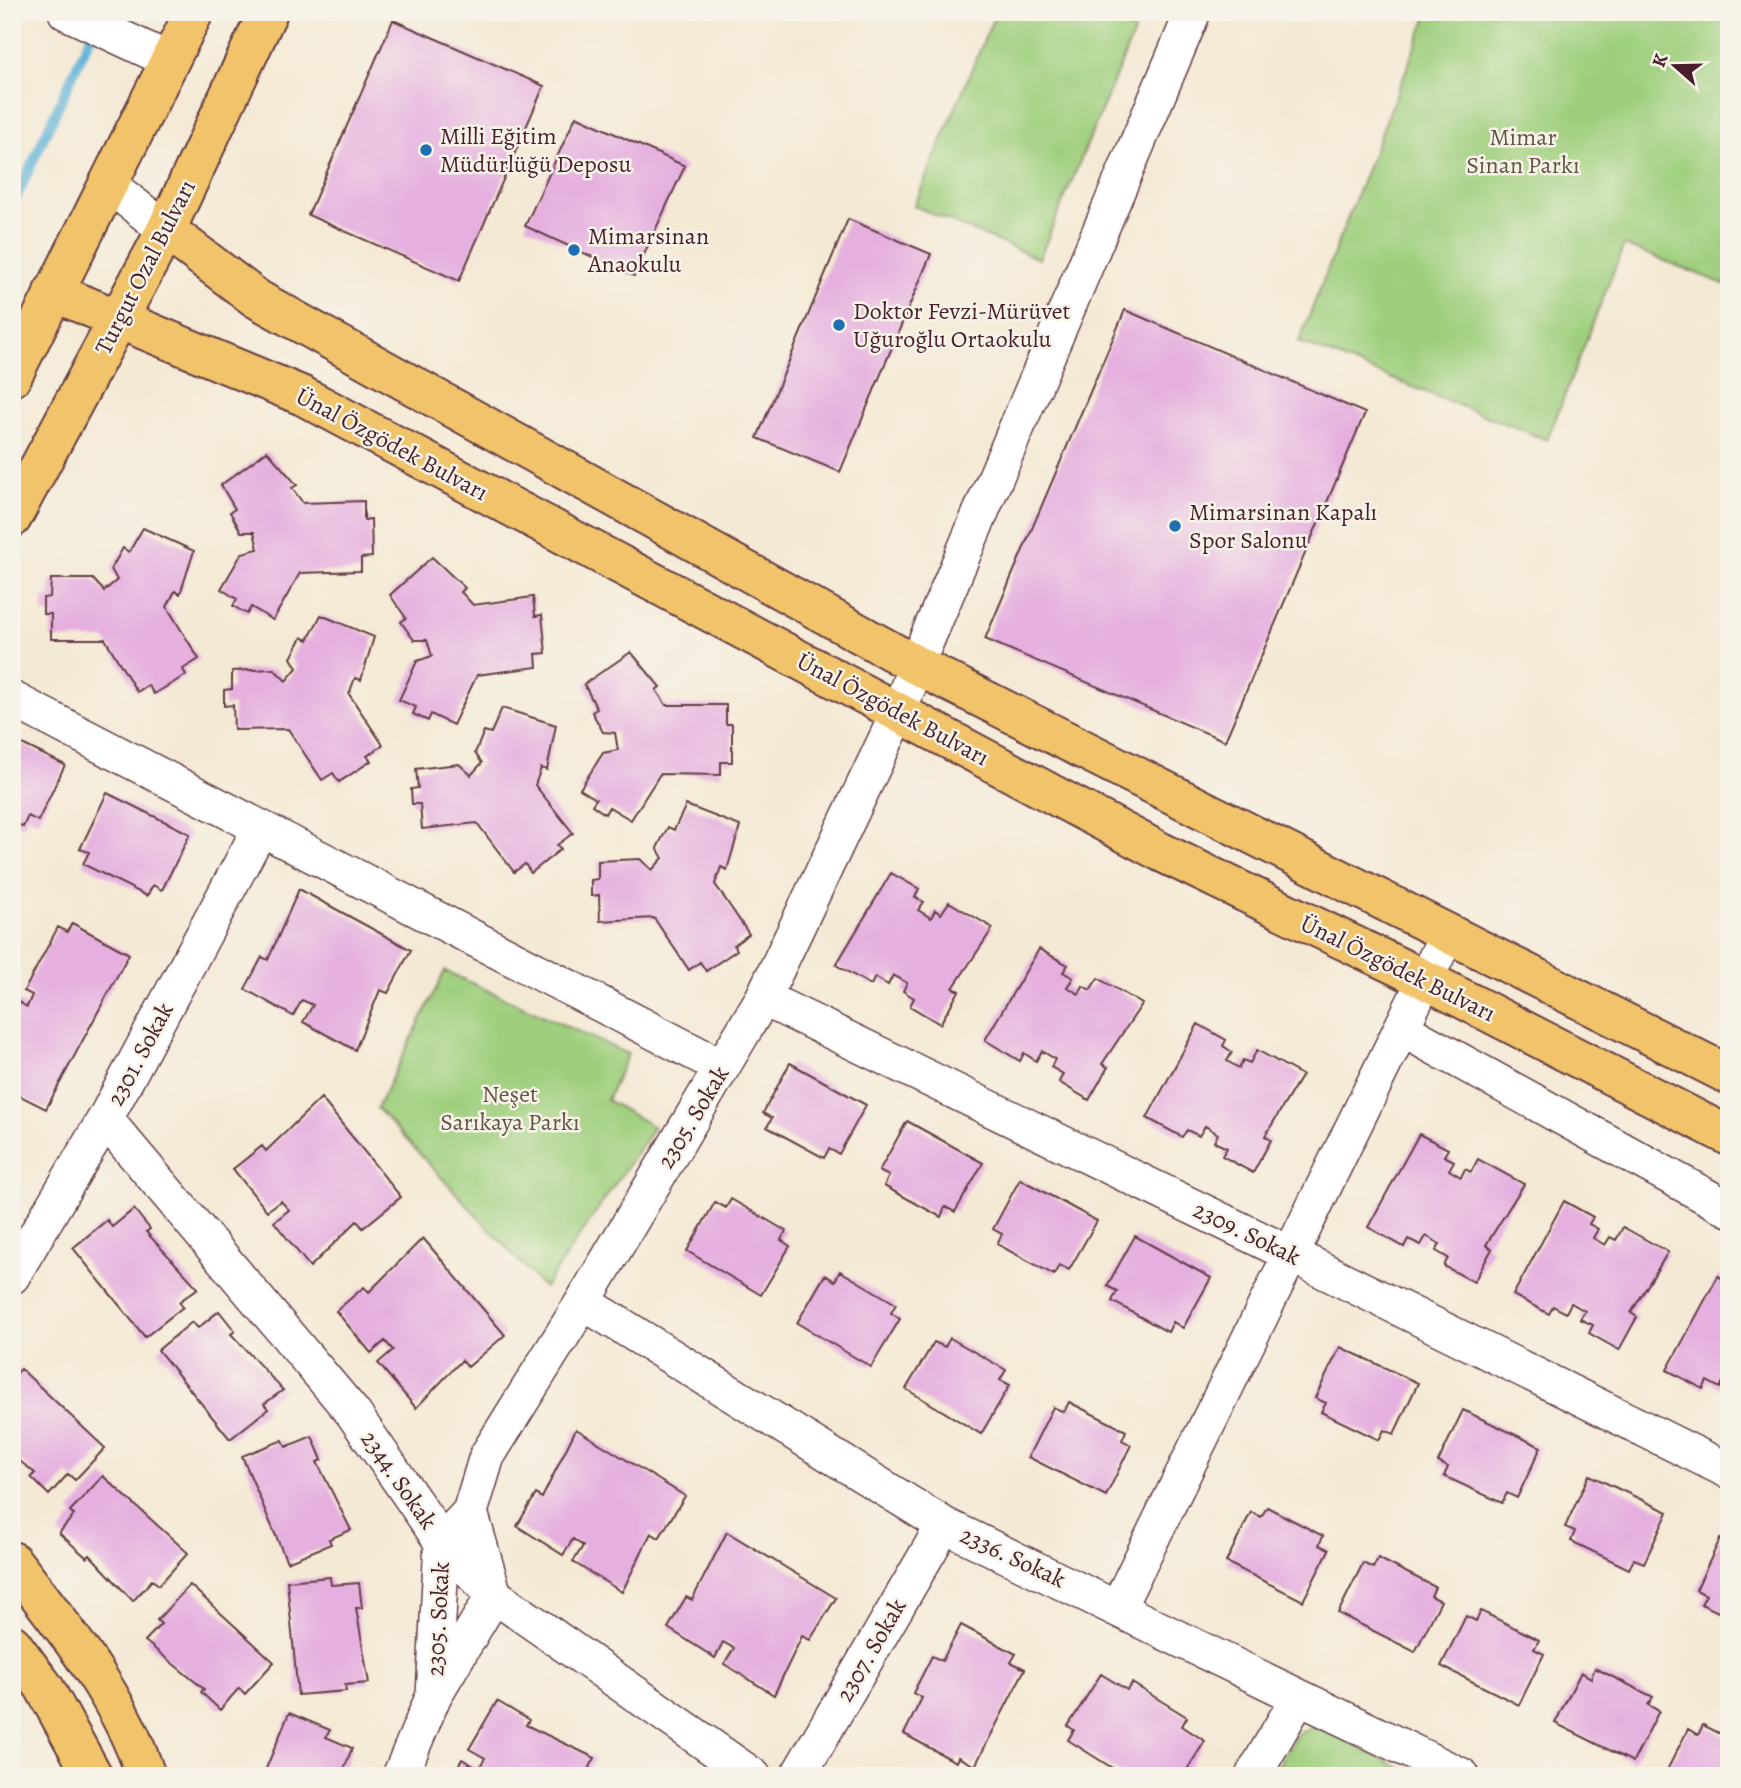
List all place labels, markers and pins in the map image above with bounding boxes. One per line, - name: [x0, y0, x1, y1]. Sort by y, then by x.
- place label: Milli Eğitim Müdürlüğü Deposu: [440, 120, 631, 180]
- marker: Milli Eğitim Müdürlüğü Deposu: [418, 142, 434, 158]
- place label: Mimarsinan Anaokulu: [587, 220, 709, 280]
- marker: Mimarsinan Anaokulu: [566, 242, 582, 258]
- place label: Doktor Fevzi-Mürüvet Uğuroğlu Ortaokulu: [853, 295, 1070, 355]
- marker: Doktor Fevzi-Mürüvet Uğuroğlu Ortaokulu: [831, 317, 847, 333]
- place label: Mimarsinan Kapalı Spor Salonu: [1189, 496, 1377, 556]
- marker: Mimarsinan Kapalı Spor Salonu: [1167, 518, 1183, 534]

